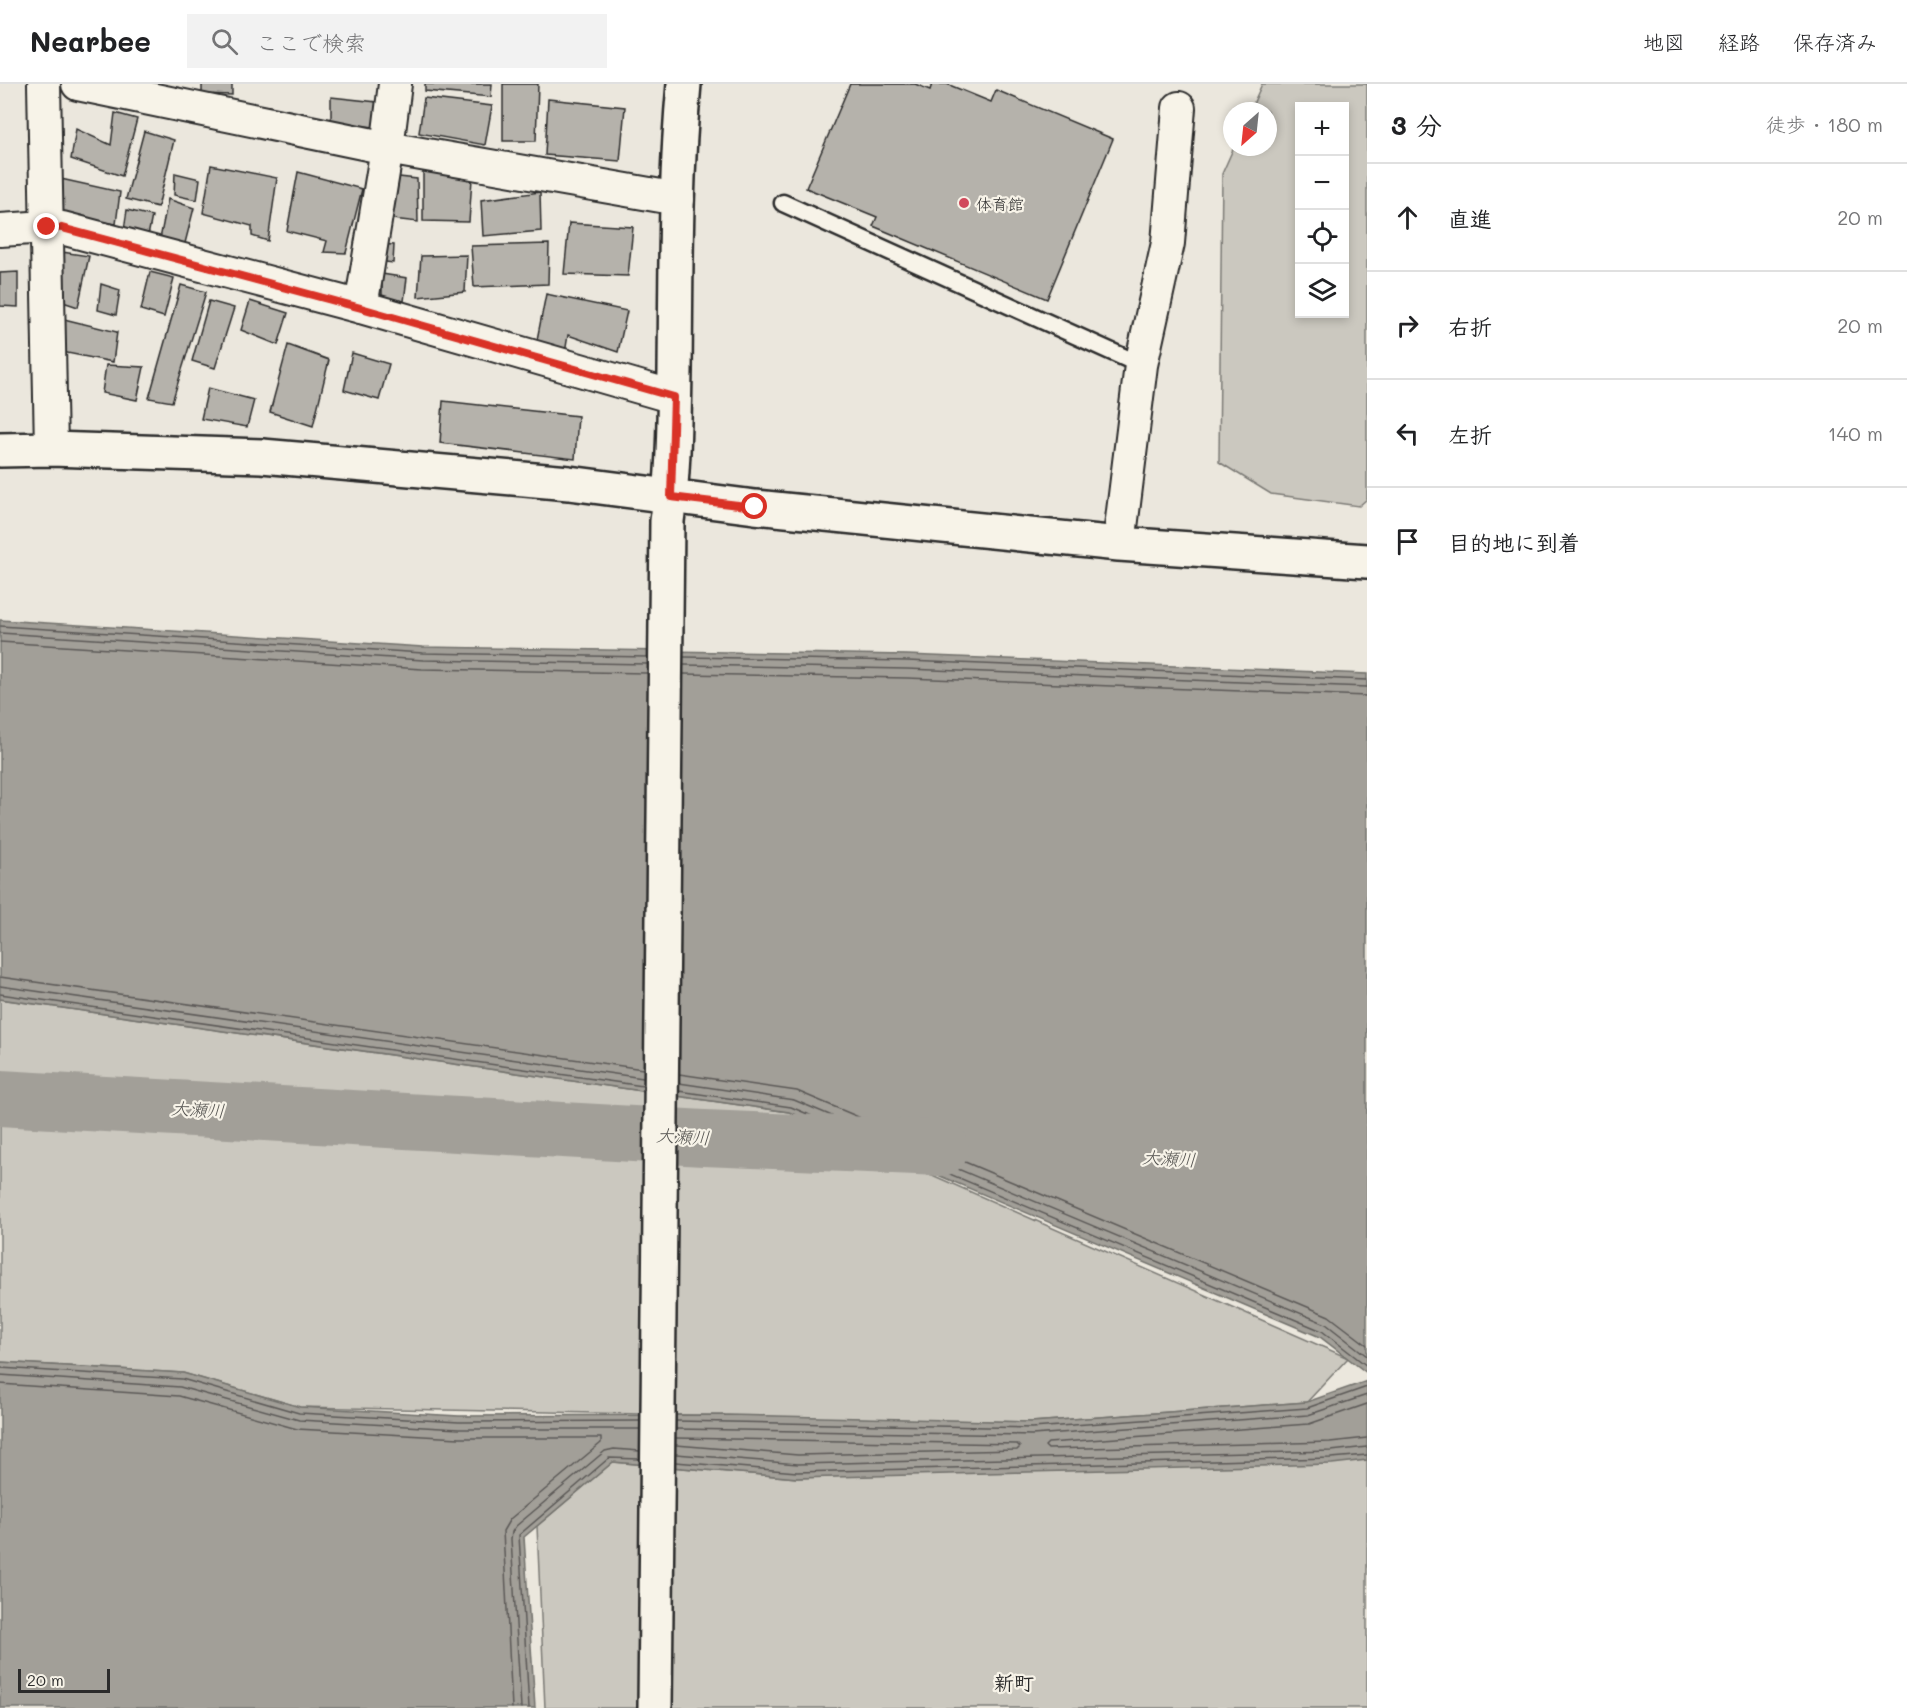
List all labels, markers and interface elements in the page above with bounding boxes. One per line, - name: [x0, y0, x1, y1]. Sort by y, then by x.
- search box: [187, 14, 607, 68]
- text: Nearbee: [30, 23, 151, 59]
- icon: search: [208, 25, 241, 58]
- text: ここで検索: [256, 28, 366, 57]
- text: 地図: [1643, 28, 1685, 55]
- text: 経路: [1718, 28, 1760, 55]
- text: 保存済み: [1793, 28, 1877, 55]
- north arrow: [1223, 102, 1277, 156]
- map controls: [1295, 102, 1349, 318]
- button: +: [1295, 102, 1349, 156]
- text: 3 分: [1391, 108, 1442, 142]
- text: 徒歩 · 180 m: [1766, 111, 1883, 137]
- button: −: [1295, 156, 1349, 210]
- place label: 体育館: [976, 193, 1024, 214]
- marker: 体育館: [957, 196, 971, 210]
- icon: ahead: [1391, 201, 1424, 234]
- text: 直進: [1448, 204, 1492, 233]
- text: 20 m: [1837, 204, 1883, 230]
- button: locate: [1295, 210, 1349, 264]
- route end: [33, 213, 59, 239]
- button: layers: [1295, 264, 1349, 318]
- icon: right: [1391, 309, 1424, 342]
- text: 右折: [1448, 312, 1492, 341]
- text: 20 m: [1837, 312, 1883, 338]
- icon: left: [1391, 417, 1424, 450]
- text: 左折: [1448, 420, 1492, 449]
- text: 140 m: [1828, 420, 1883, 446]
- route start: [741, 493, 767, 519]
- icon: arrive: [1391, 525, 1424, 558]
- text: 目的地に到着: [1448, 528, 1580, 557]
- water label: 大瀬川: [170, 1096, 226, 1122]
- water label: 大瀬川: [655, 1123, 711, 1149]
- water label: 大瀬川: [1141, 1145, 1197, 1171]
- scale bar: [18, 1666, 110, 1694]
- text: 20 m: [27, 1669, 64, 1690]
- district label: 新町: [994, 1669, 1034, 1695]

